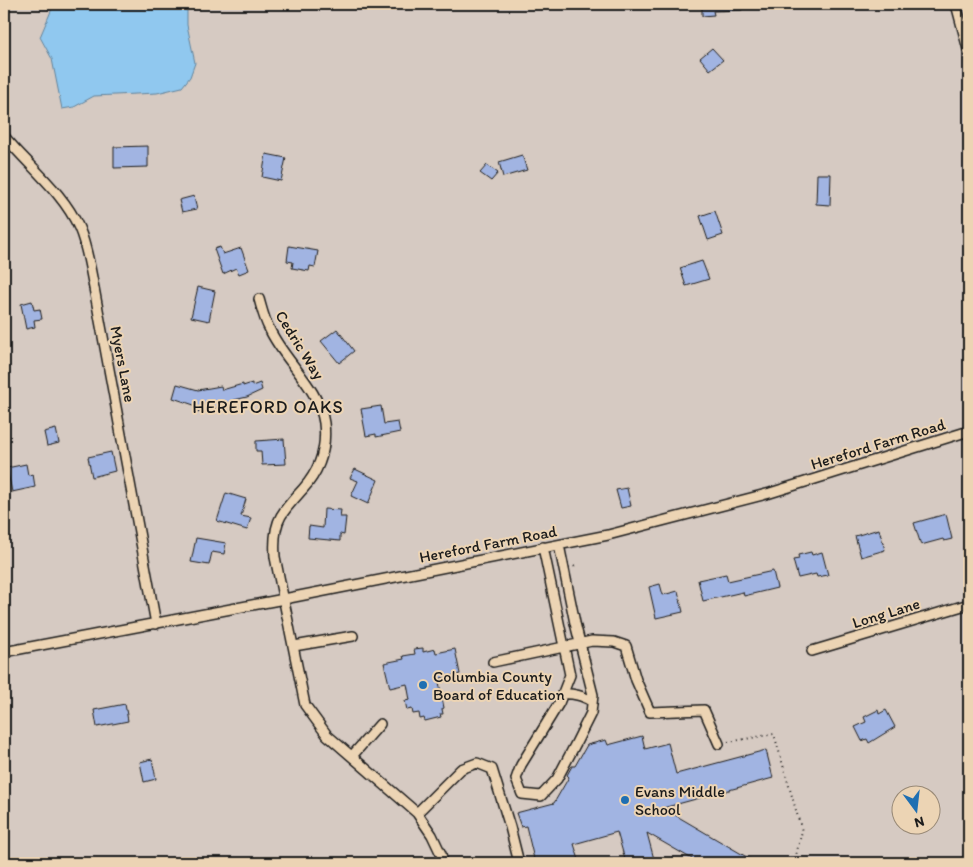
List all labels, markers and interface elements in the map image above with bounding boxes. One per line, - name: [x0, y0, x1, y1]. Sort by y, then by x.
- street label: Cedric Way: [271, 307, 329, 383]
- street label: Myers Lane: [106, 324, 140, 404]
- district label: HEREFORD OAKS: [192, 396, 344, 418]
- street label: Hereford Farm Road: [808, 414, 948, 474]
- street label: Hereford Farm Road: [418, 521, 559, 567]
- street label: Long Lane: [850, 594, 922, 632]
- place label: Columbia County Board of Education: [433, 667, 565, 704]
- marker: Columbia County Board of Education: [417, 679, 429, 691]
- place label: Evans Middle School: [635, 782, 725, 819]
- north arrow: [890, 784, 940, 834]
- marker: Evans Middle School: [619, 794, 631, 806]
- text: N: [912, 813, 926, 832]

